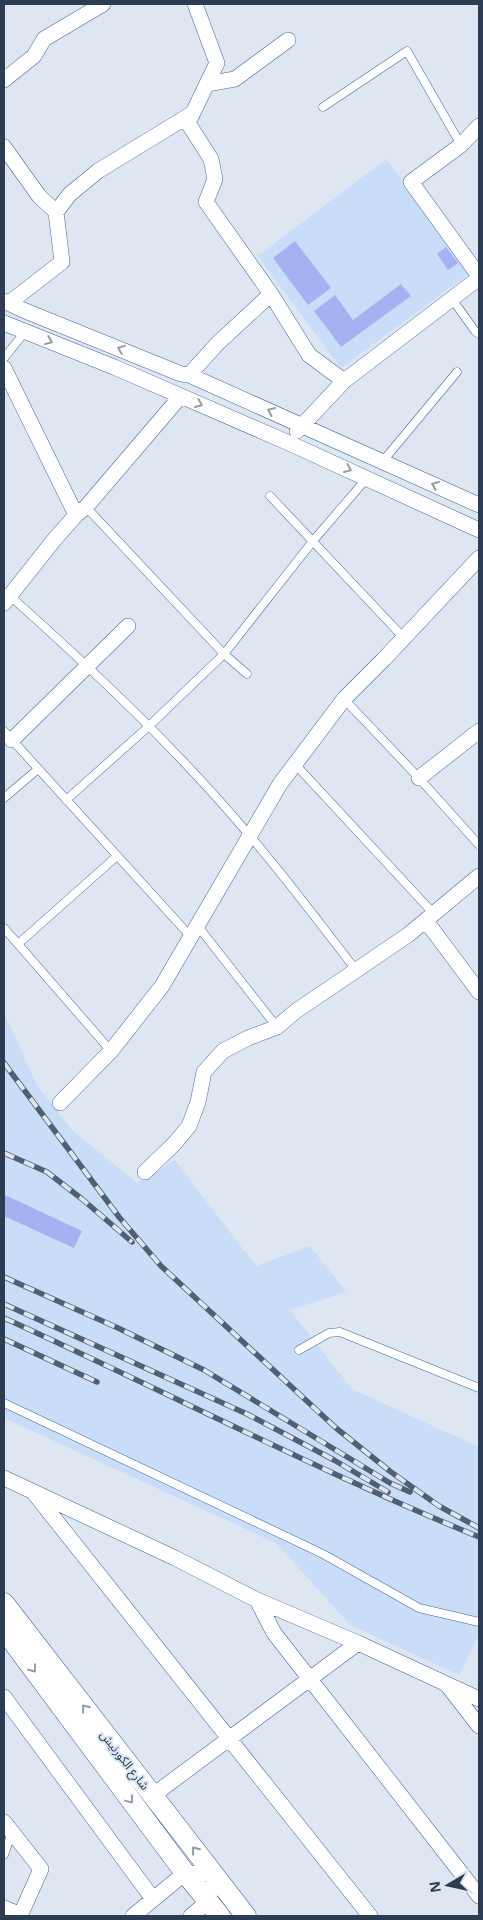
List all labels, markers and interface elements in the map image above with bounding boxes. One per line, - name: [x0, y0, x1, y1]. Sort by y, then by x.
- one-way arrow: [44, 335, 53, 346]
- one-way arrow: [117, 345, 125, 355]
- one-way arrow: [194, 398, 203, 409]
- one-way arrow: [267, 406, 276, 417]
- one-way arrow: [343, 463, 352, 474]
- one-way arrow: [431, 480, 440, 491]
- one-way arrow: [27, 1663, 36, 1673]
- one-way arrow: [82, 1705, 90, 1714]
- street label: شارع الكورنيش: [96, 1727, 154, 1794]
- one-way arrow: [124, 1794, 133, 1804]
- one-way arrow: [192, 1847, 200, 1856]
- north arrow: [423, 1860, 473, 1910]
- text: N: [424, 1880, 445, 1894]

